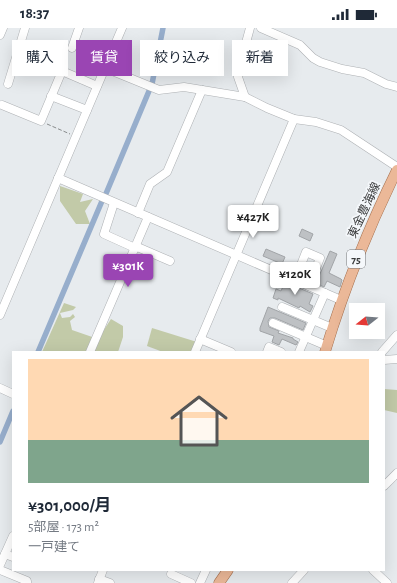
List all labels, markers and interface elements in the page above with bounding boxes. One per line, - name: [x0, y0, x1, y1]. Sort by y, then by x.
- text: 18:37: [20, 6, 49, 21]
- chip: 購入: [12, 40, 68, 76]
- chip: 賃貸: [76, 40, 132, 76]
- chip: 絞り込み: [140, 40, 224, 76]
- chip: 新着: [232, 40, 288, 76]
- street label: 東金豊海線: [345, 180, 382, 240]
- pin: ¥427K: [225, 205, 281, 239]
- text: ¥427K: [237, 211, 269, 224]
- road number: 75: [347, 250, 365, 268]
- pin: ¥301K: [100, 254, 156, 288]
- text: ¥301K: [112, 260, 144, 273]
- pin: ¥120K: [267, 262, 323, 296]
- text: ¥120K: [279, 268, 311, 281]
- north arrow: [349, 303, 385, 339]
- map controls: [349, 303, 385, 339]
- icon: home: [163, 385, 235, 457]
- text: ¥301,000/月: [28, 497, 112, 514]
- text: 5部屋 · 173 m²: [28, 521, 99, 534]
- text: 一戸建て: [28, 541, 80, 554]

